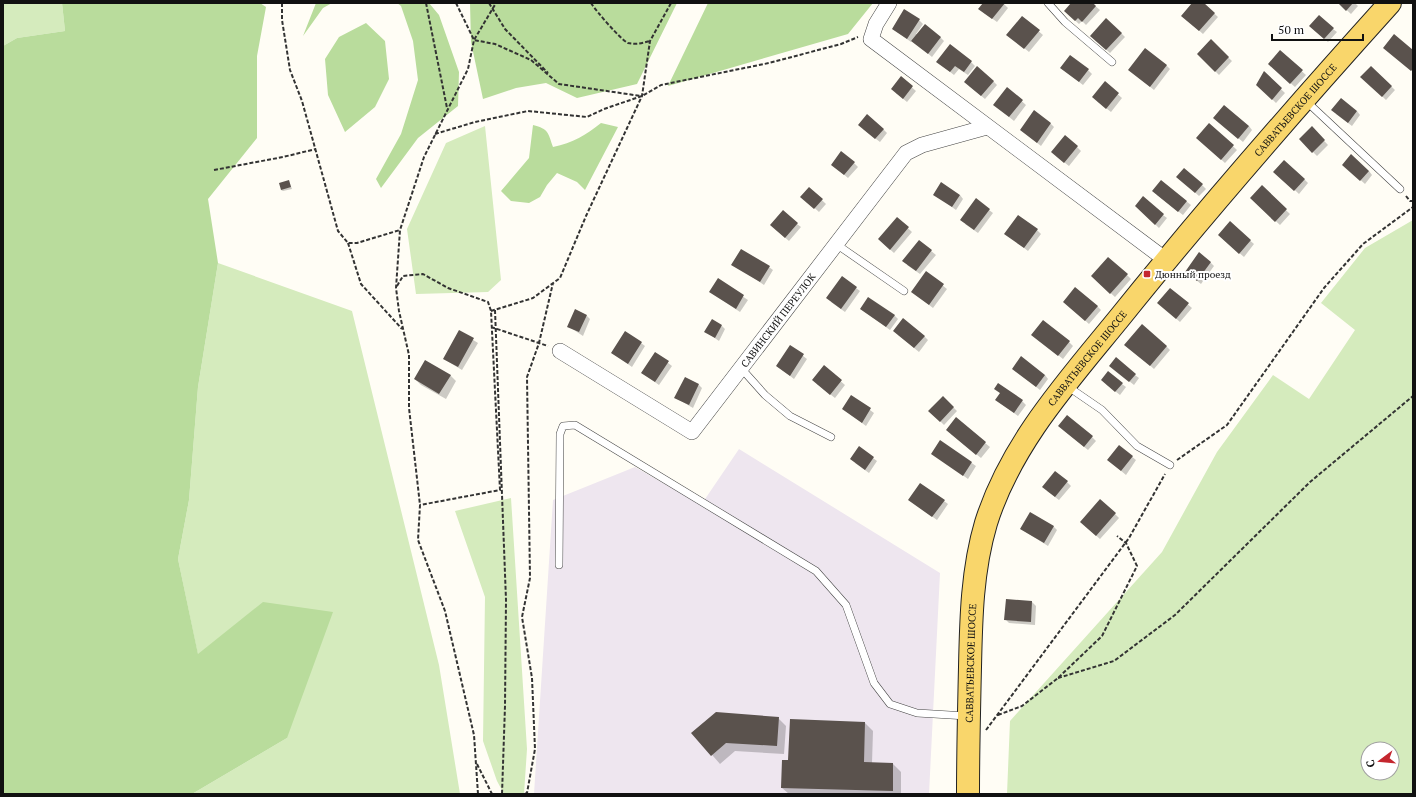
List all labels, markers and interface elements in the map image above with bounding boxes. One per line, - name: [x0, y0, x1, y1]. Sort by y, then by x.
- scale bar: [1272, 16, 1363, 42]
- text: 50 m: [1278, 22, 1305, 37]
- street label: САВВАТЬЕВСКОЕ ШОССЕ: [1251, 61, 1339, 159]
- place label: Дюнный проезд: [1155, 268, 1231, 281]
- marker: Дюнный проезд: [1142, 269, 1152, 279]
- street label: САВИНСКИЙ ПЕРЕУЛОК: [738, 270, 819, 370]
- street label: САВВАТЬЕВСКОЕ ШОССЕ: [1045, 308, 1130, 408]
- street label: САВВАТЬЕВСКОЕ ШОССЕ: [962, 603, 979, 723]
- north arrow: [1360, 741, 1400, 781]
- text: С: [1363, 758, 1378, 769]

